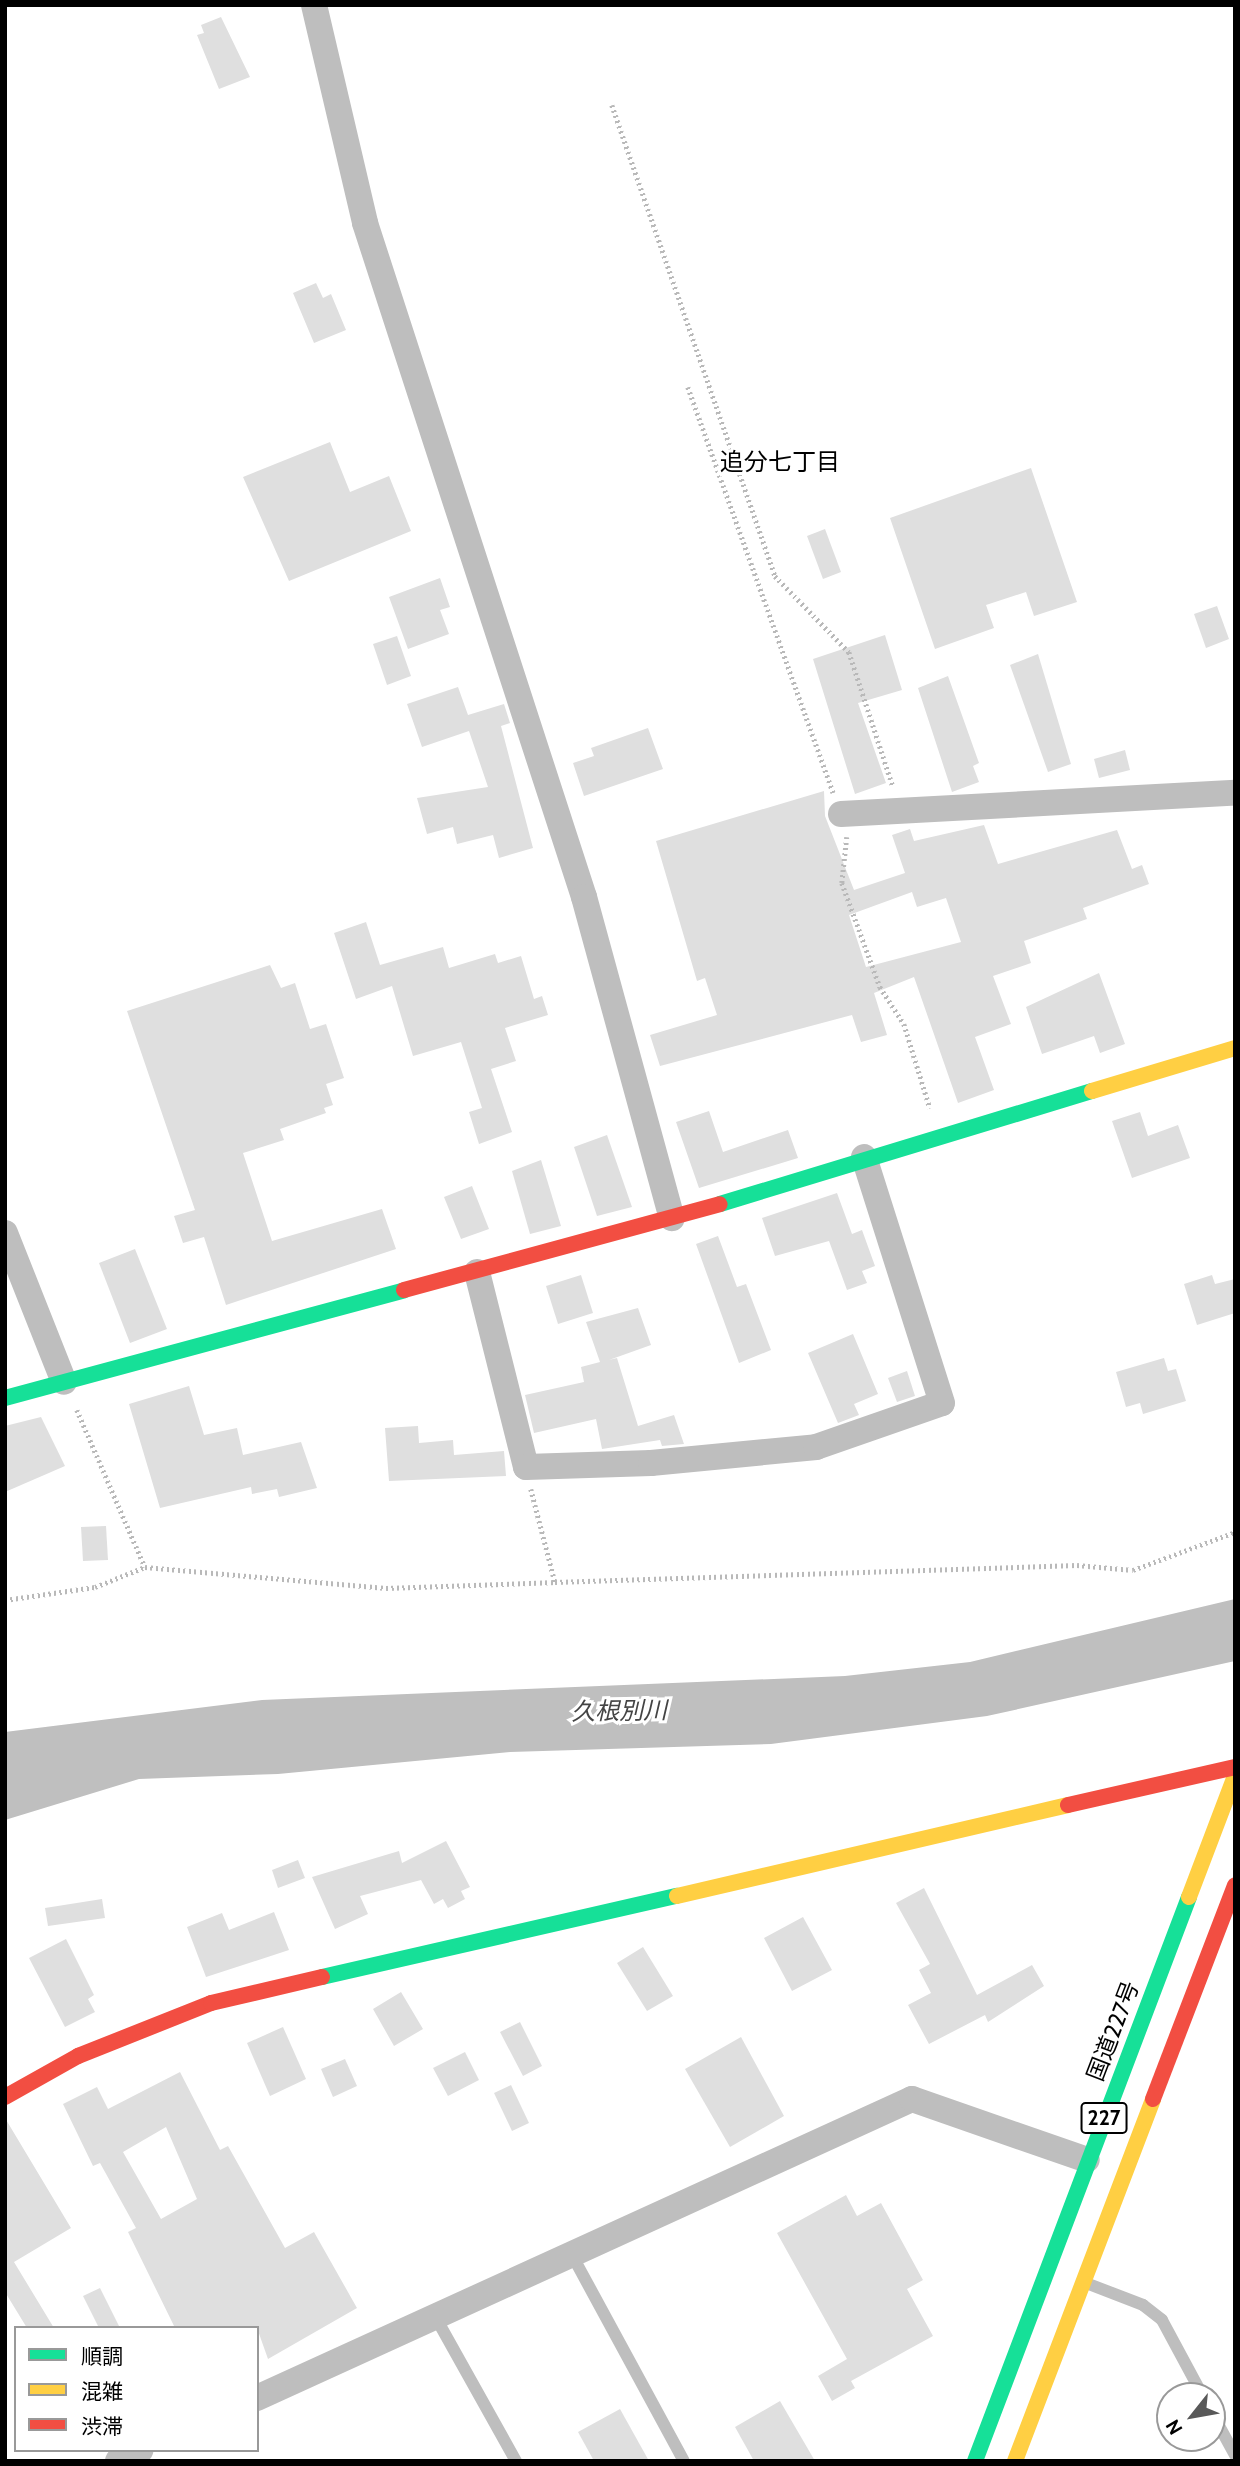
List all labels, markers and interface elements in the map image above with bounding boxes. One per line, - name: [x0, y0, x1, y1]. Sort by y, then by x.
- district label: 追分七丁目: [720, 448, 840, 476]
- water label: 久根別川: [571, 1696, 667, 1726]
- street label: 国道227号: [1081, 1977, 1145, 2085]
- road number: 227: [1080, 2100, 1128, 2136]
- legend: [14, 2326, 259, 2452]
- text: 順調: [81, 2344, 123, 2369]
- text: 混雑: [81, 2379, 123, 2404]
- north arrow: [1156, 2382, 1226, 2452]
- text: 渋滞: [81, 2414, 123, 2439]
- text: N: [1161, 2415, 1188, 2439]

